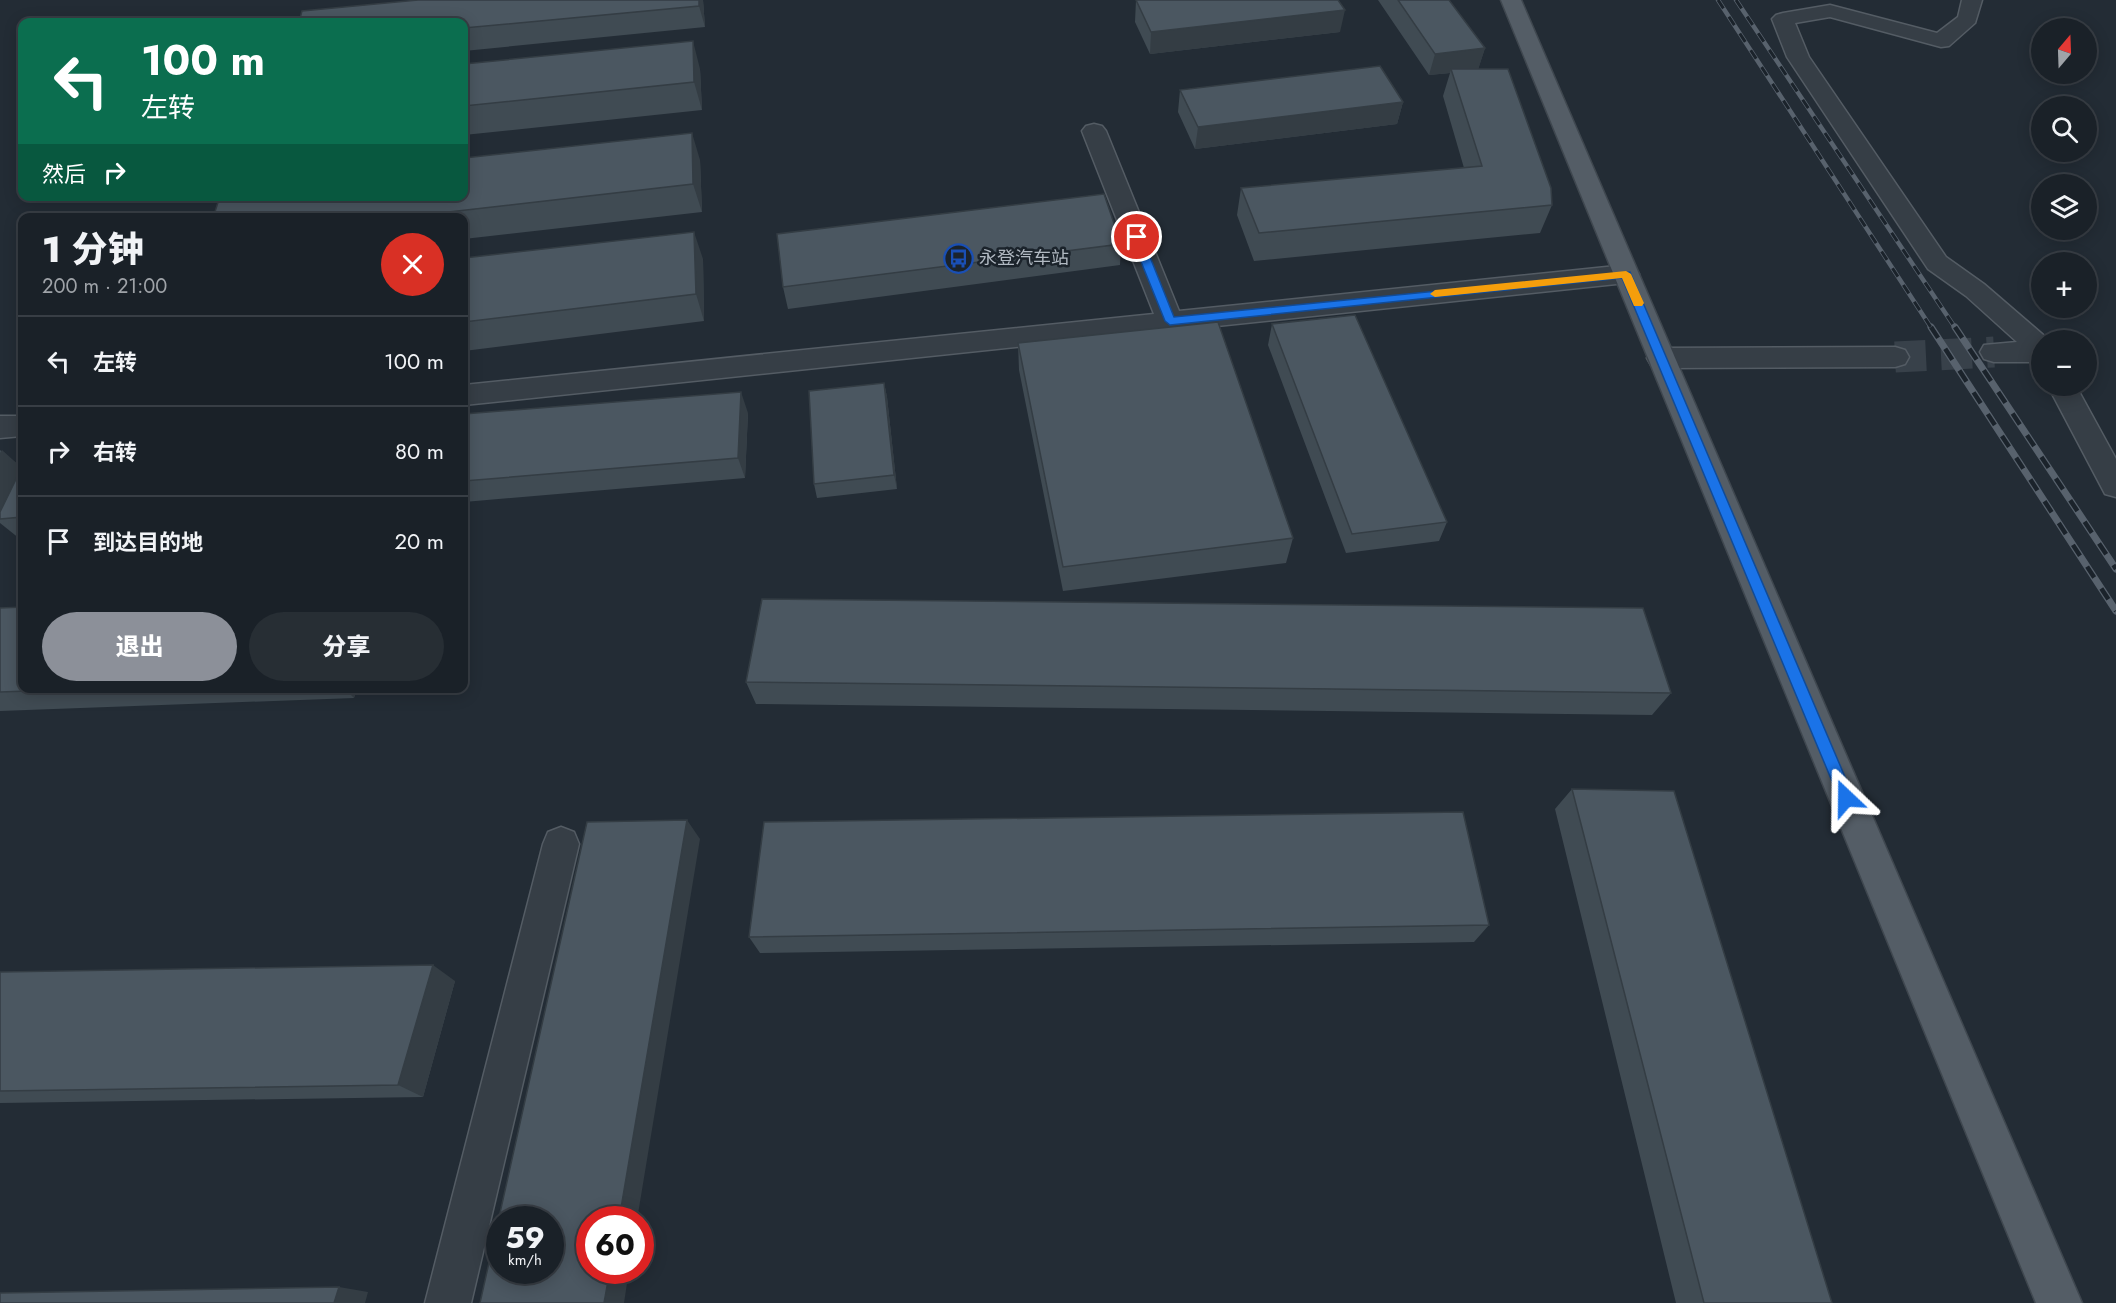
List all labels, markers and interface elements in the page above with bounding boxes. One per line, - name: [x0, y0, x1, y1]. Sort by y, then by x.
- north arrow: [2031, 18, 2097, 84]
- map controls: [2031, 18, 2097, 396]
- text: 100 m: [141, 30, 265, 91]
- icon: left: [42, 42, 120, 120]
- text: 左转: [141, 88, 195, 127]
- button: search: [2031, 96, 2097, 162]
- icon: right: [98, 156, 131, 189]
- text: 然后: [42, 158, 86, 190]
- button: layers: [2031, 174, 2097, 240]
- pin: [1111, 211, 1162, 262]
- icon: arrive: [1120, 220, 1153, 253]
- text: 1 分钟: [42, 223, 144, 275]
- button: close: [381, 233, 444, 296]
- bus stop icon: 永登汽车站: [942, 242, 974, 274]
- place label: 永登汽车站: [979, 245, 1069, 271]
- button: +: [2031, 252, 2097, 318]
- text: 200 m · 21:00: [42, 272, 167, 301]
- button: −: [2031, 330, 2097, 396]
- icon: left: [42, 345, 75, 378]
- text: 100 m: [384, 345, 444, 377]
- text: 左转: [93, 346, 137, 378]
- icon: right: [42, 435, 75, 468]
- text: 80 m: [395, 435, 444, 467]
- text: 右转: [93, 436, 137, 468]
- icon: arrive: [42, 525, 75, 558]
- text: 20 m: [395, 525, 444, 557]
- text: 到达目的地: [93, 526, 203, 558]
- button: 退出: [42, 612, 237, 681]
- button: 分享: [249, 612, 444, 681]
- position arrow: [1814, 766, 1878, 830]
- speed limit sign: 60: [576, 1206, 654, 1284]
- text: 59: [505, 1216, 545, 1259]
- text: km/h: [508, 1249, 542, 1271]

